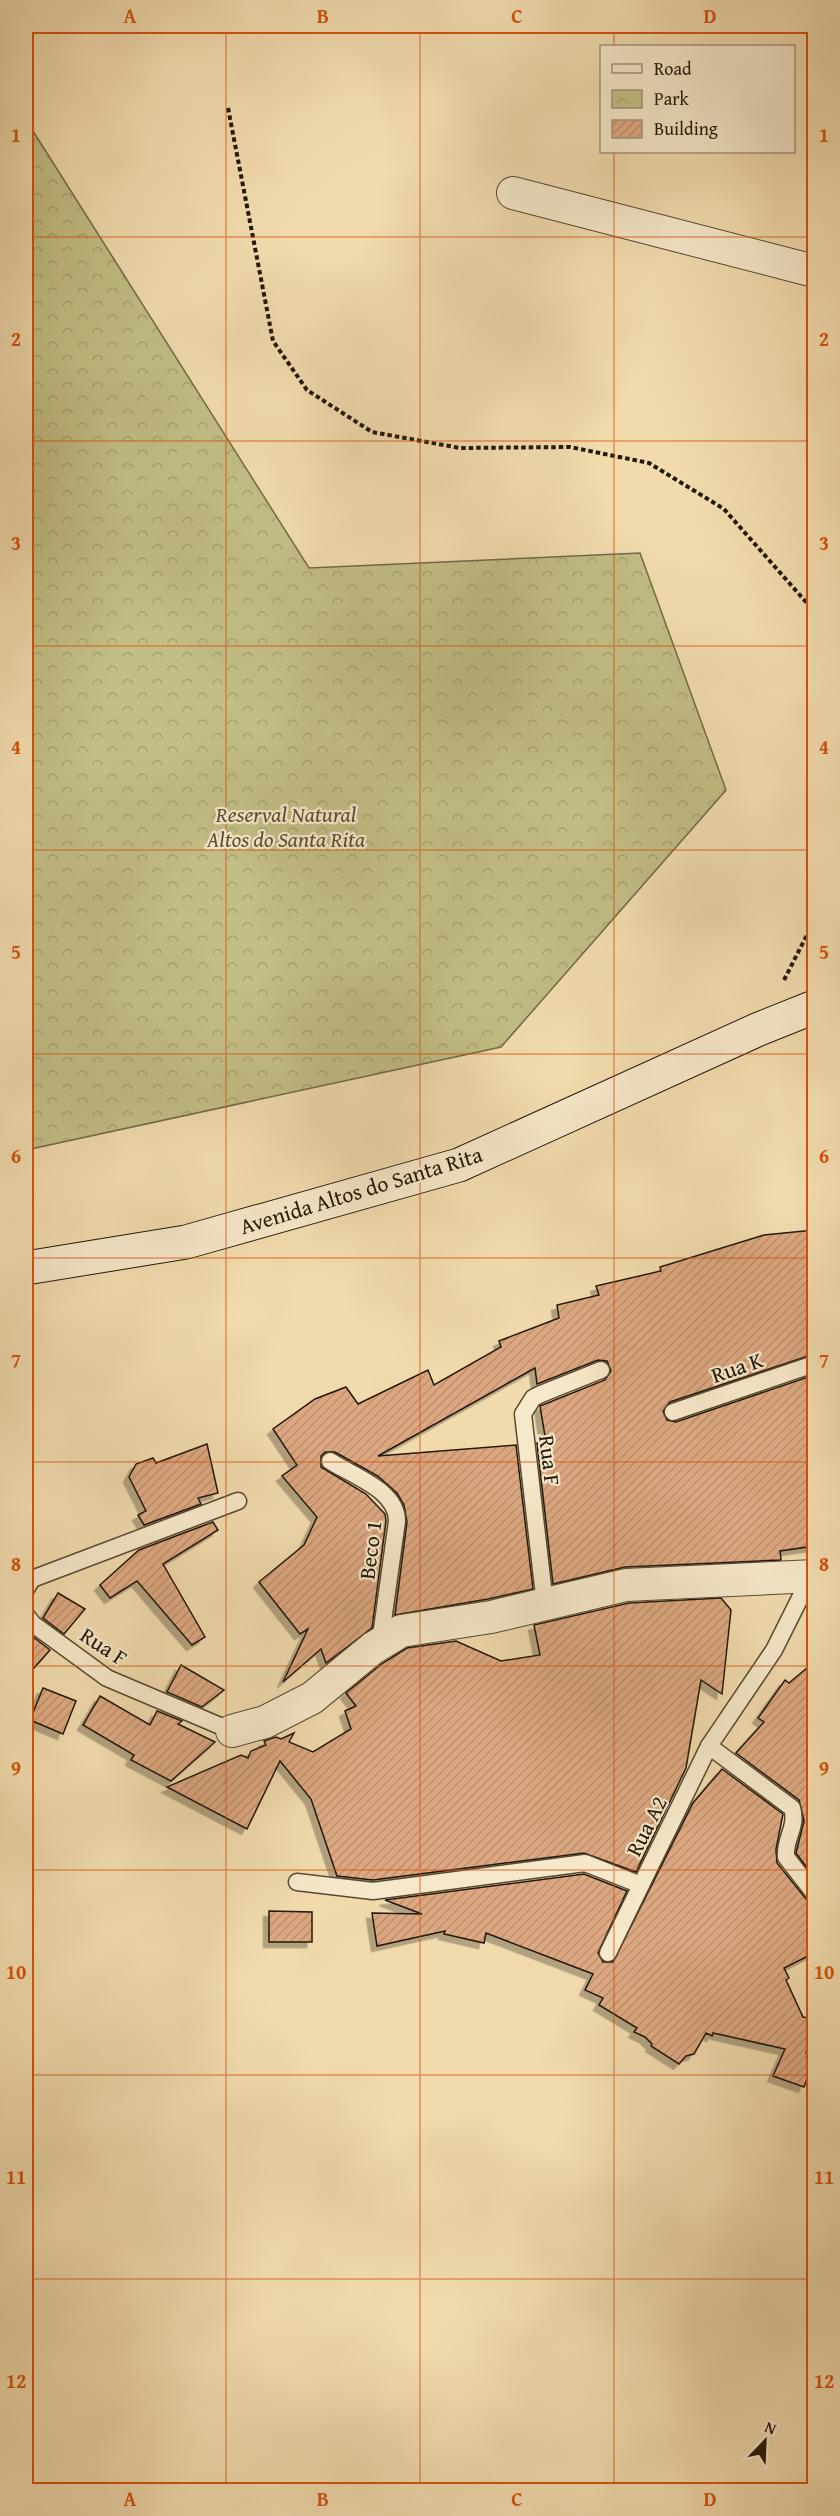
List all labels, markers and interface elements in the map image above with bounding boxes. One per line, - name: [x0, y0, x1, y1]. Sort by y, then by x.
- text: A: [124, 1, 137, 30]
- text: B: [317, 1, 329, 30]
- text: C: [511, 1, 523, 30]
- text: D: [703, 1, 717, 30]
- legend: [600, 45, 795, 153]
- text: Road: [654, 55, 692, 82]
- text: Park: [654, 85, 690, 112]
- text: Building: [654, 115, 718, 142]
- text: 1: [11, 120, 21, 149]
- text: 1: [819, 120, 829, 149]
- text: 2: [11, 324, 21, 353]
- text: 2: [819, 324, 829, 353]
- text: 3: [11, 528, 21, 557]
- text: 3: [819, 528, 829, 557]
- text: 4: [11, 732, 21, 761]
- text: 4: [819, 732, 829, 761]
- park label: Reserval Natural Altos do Santa Rita: [206, 798, 365, 855]
- text: 5: [11, 937, 21, 966]
- text: 5: [819, 937, 829, 966]
- street label: Avenida Altos do Santa Rita: [236, 1138, 487, 1242]
- text: 6: [11, 1141, 21, 1170]
- text: 6: [819, 1141, 829, 1170]
- street label: Rua K: [707, 1343, 767, 1391]
- text: 7: [11, 1345, 21, 1374]
- text: 7: [819, 1345, 829, 1374]
- street label: Rua F: [531, 1433, 569, 1487]
- street label: Beco 1: [351, 1519, 389, 1581]
- text: 8: [11, 1549, 21, 1578]
- text: 8: [819, 1549, 829, 1578]
- street label: Rua F: [74, 1619, 134, 1673]
- text: 9: [11, 1753, 21, 1782]
- text: 9: [819, 1753, 829, 1782]
- street label: Rua A2: [617, 1790, 675, 1862]
- text: 10: [6, 1957, 26, 1986]
- text: 10: [814, 1957, 834, 1986]
- text: 11: [6, 2162, 26, 2191]
- text: 11: [814, 2162, 834, 2191]
- text: 12: [6, 2366, 26, 2395]
- text: 12: [814, 2366, 834, 2395]
- north arrow: [735, 2411, 795, 2471]
- text: N: [761, 2414, 781, 2440]
- text: A: [124, 2484, 137, 2513]
- text: B: [317, 2484, 329, 2513]
- text: C: [511, 2484, 523, 2513]
- text: D: [703, 2484, 717, 2513]

